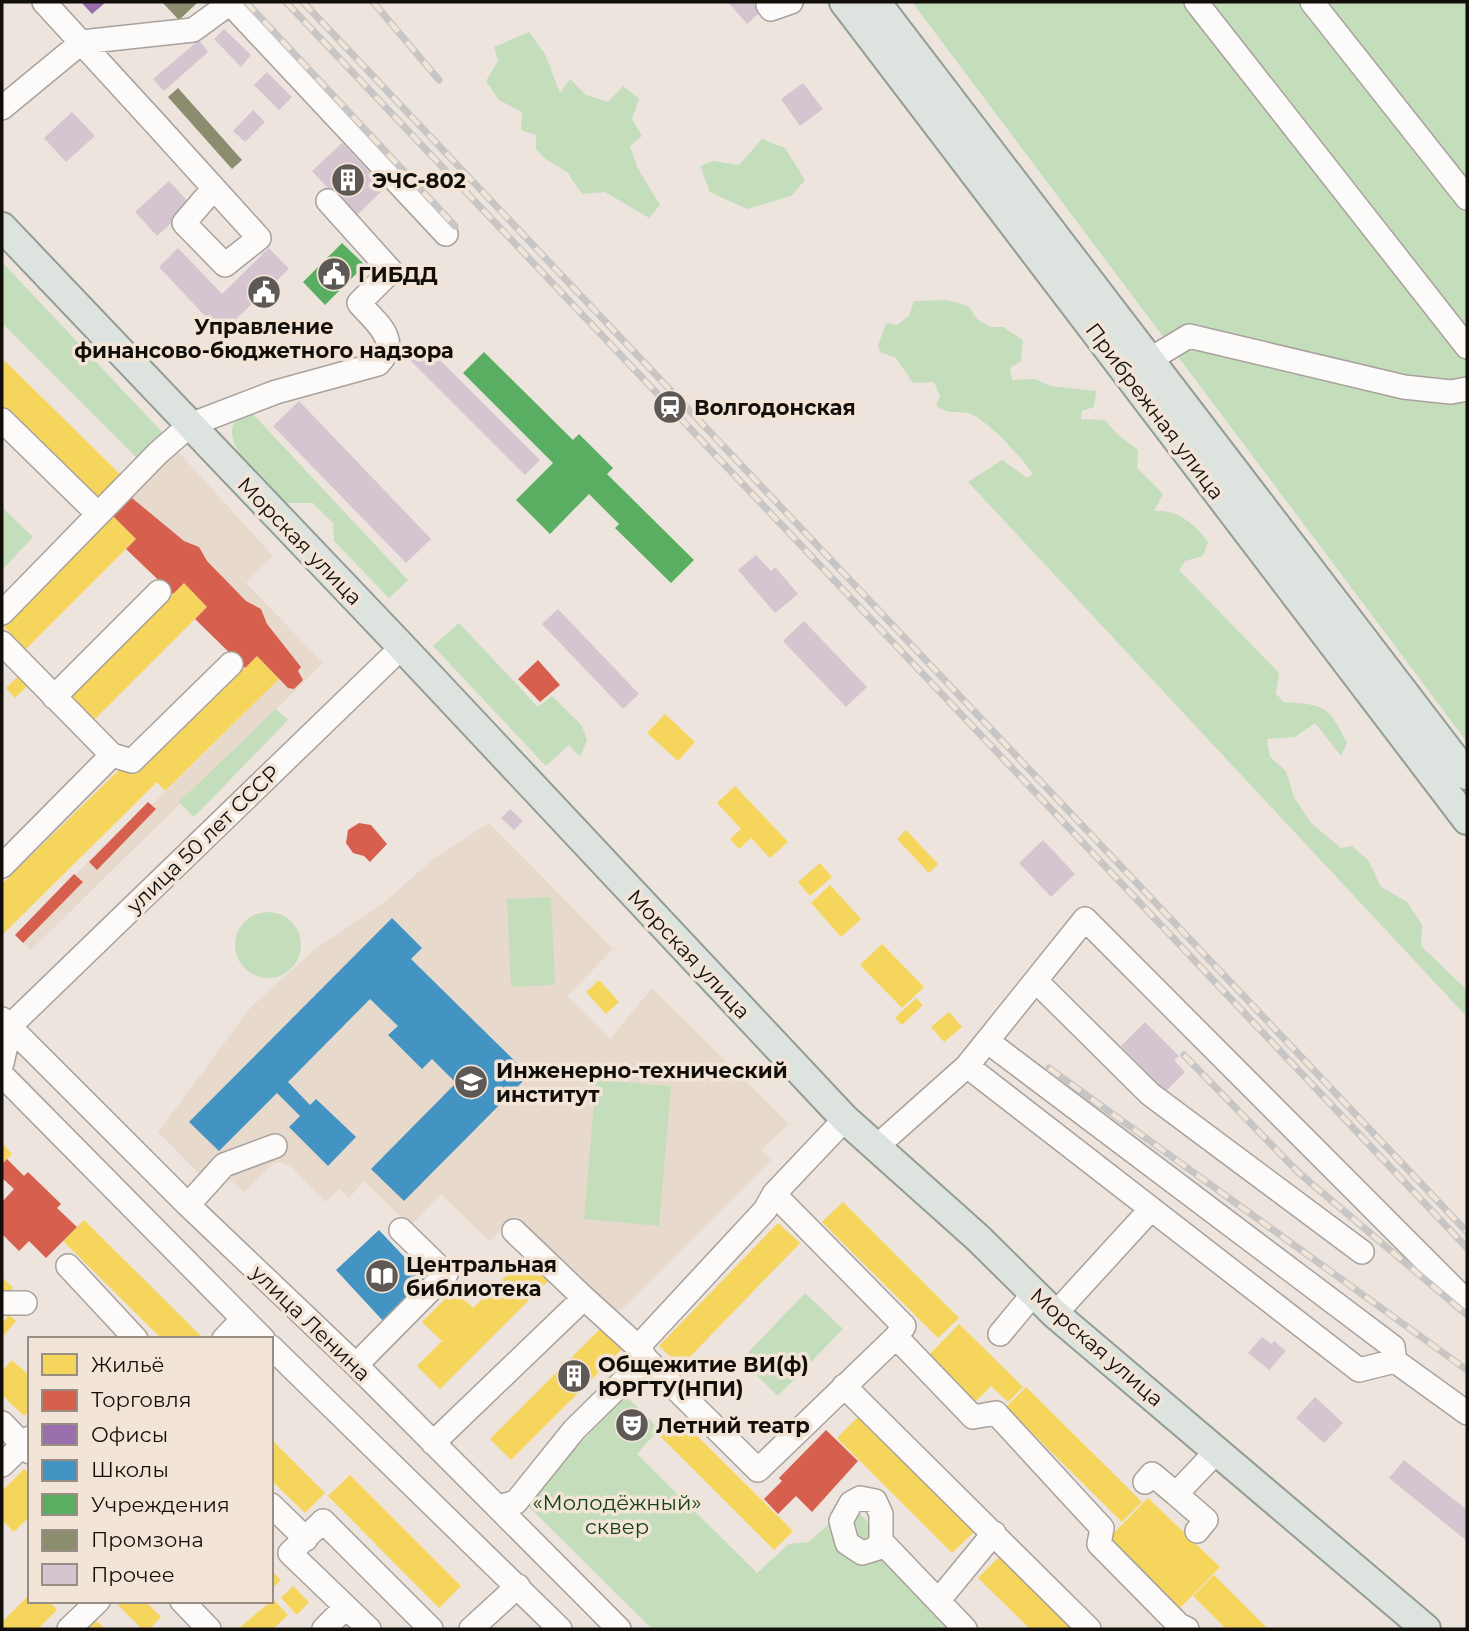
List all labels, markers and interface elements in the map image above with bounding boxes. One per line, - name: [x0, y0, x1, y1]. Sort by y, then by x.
- building icon: ЭЧС-802: [329, 161, 367, 199]
- place label: ЭЧС-802: [372, 168, 466, 193]
- public building icon: ГИБДД: [315, 255, 353, 293]
- place label: ГИБДД: [358, 262, 438, 287]
- public building icon: Управление финансово-бюджетного надзора: [245, 273, 283, 311]
- place label: Управление финансово-бюджетного надзора: [74, 314, 454, 363]
- street label: Прибрежная улица: [1080, 318, 1230, 504]
- station icon: Волгодонская: [651, 388, 689, 426]
- place label: Волгодонская: [694, 395, 856, 420]
- street label: Морская улица: [233, 472, 367, 610]
- street label: улица 50 лет СССР: [121, 760, 284, 919]
- street label: Морская улица: [623, 884, 755, 1024]
- place label: Инженерно-технический институт: [496, 1058, 788, 1107]
- school or university icon: Инженерно-технический институт: [452, 1063, 490, 1101]
- place label: Центральная библиотека: [406, 1252, 557, 1301]
- library icon: Центральная библиотека: [363, 1257, 401, 1295]
- street label: улица Ленина: [246, 1259, 376, 1386]
- street label: Морская улица: [1025, 1283, 1169, 1411]
- legend: [28, 1337, 273, 1603]
- text: Жильё: [91, 1352, 165, 1377]
- place label: Общежитие ВИ(ф) ЮРГТУ(НПИ): [598, 1352, 809, 1401]
- building icon: Общежитие ВИ(ф) ЮРГТУ(НПИ): [555, 1357, 593, 1395]
- text: Торговля: [91, 1387, 192, 1412]
- theatre icon: Летний театр: [613, 1406, 651, 1444]
- place label: Летний театр: [656, 1413, 810, 1438]
- text: Офисы: [91, 1422, 168, 1447]
- text: Школы: [91, 1457, 169, 1482]
- park label: «Молодёжный» сквер: [533, 1490, 701, 1539]
- text: Учреждения: [91, 1492, 230, 1517]
- text: Промзона: [91, 1527, 204, 1552]
- text: Прочее: [91, 1562, 175, 1587]

